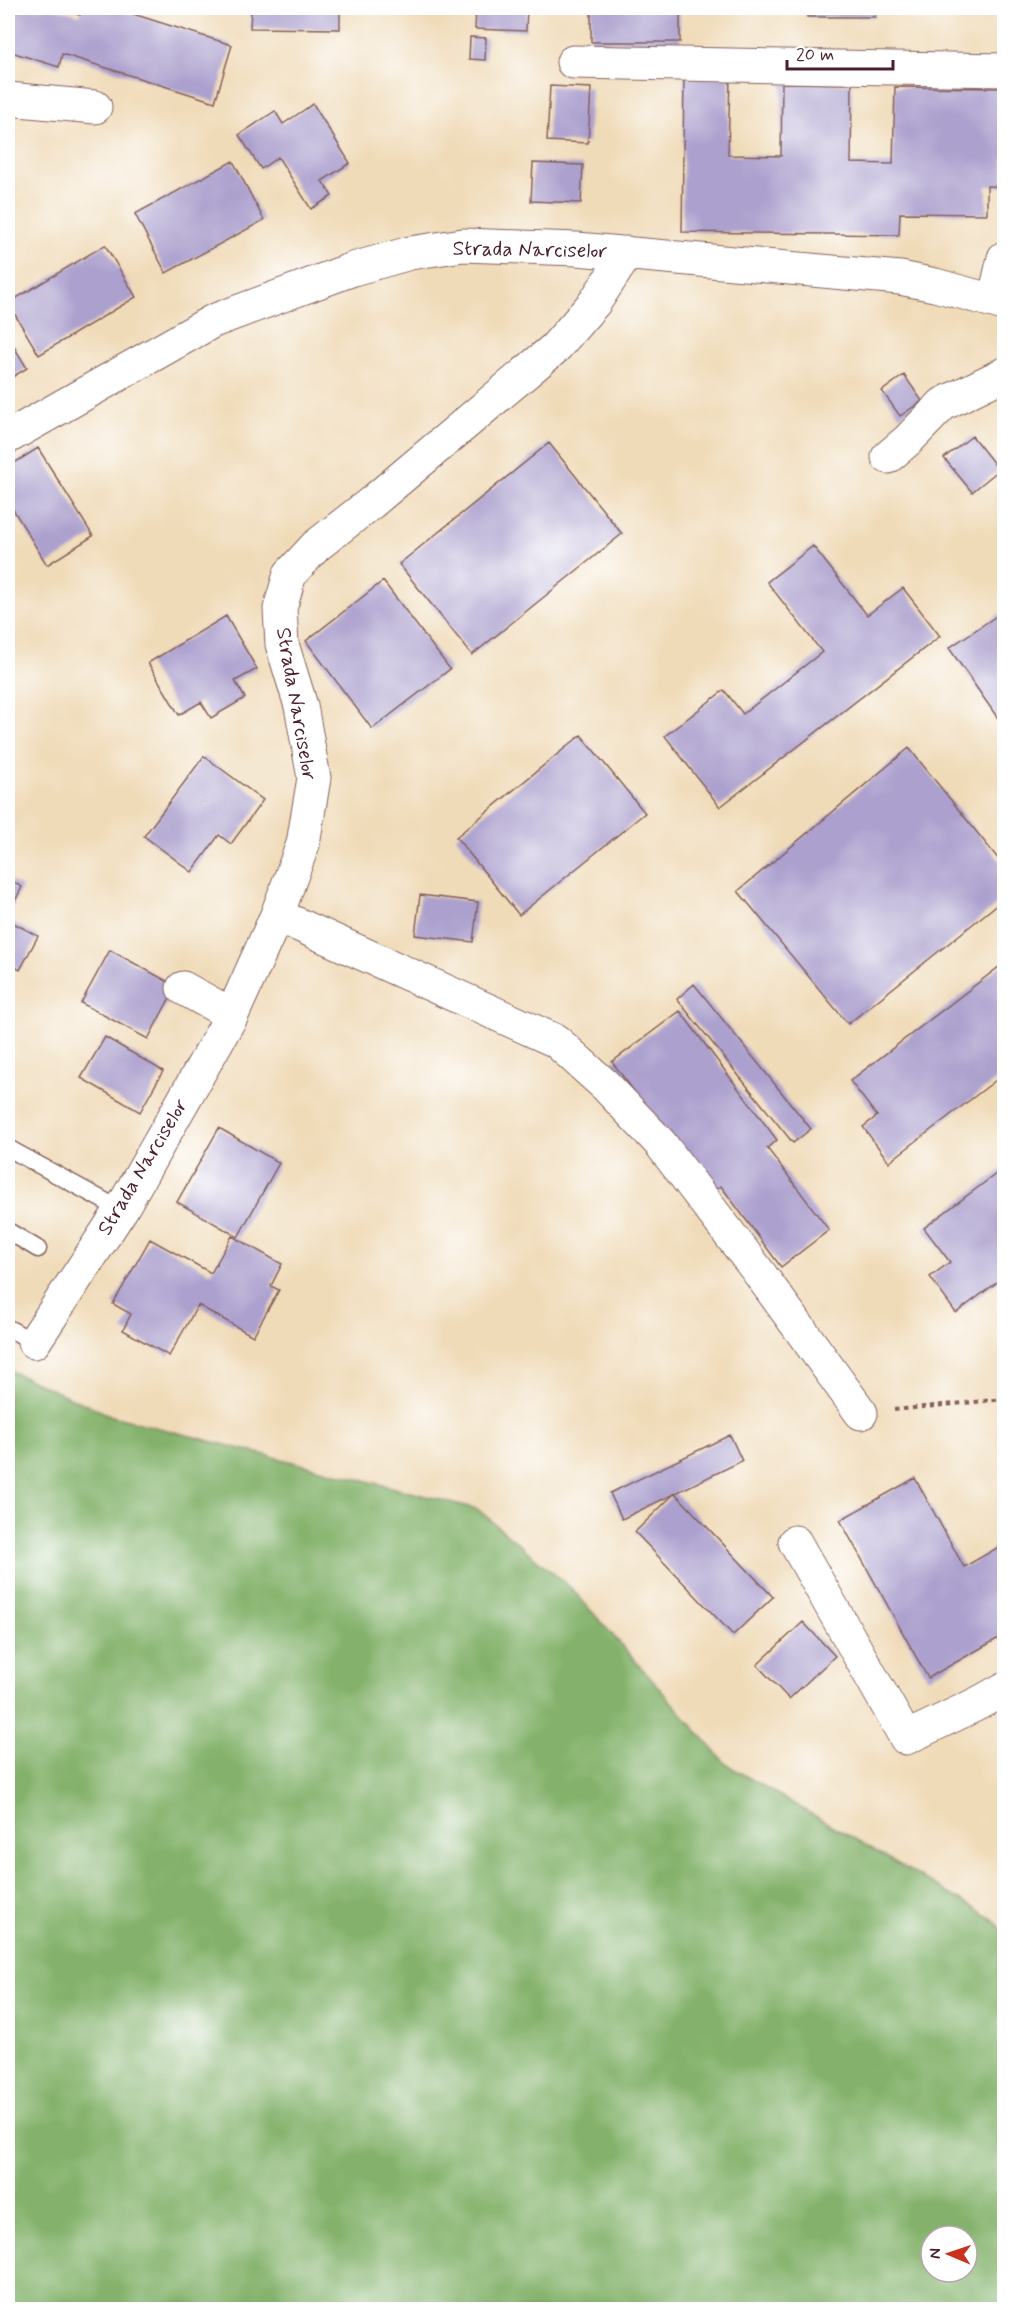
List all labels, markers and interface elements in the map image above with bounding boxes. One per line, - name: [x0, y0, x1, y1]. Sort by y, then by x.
- scale bar: [787, 33, 894, 71]
- text: 20 m: [796, 43, 834, 67]
- street label: Strada Narciselor: [452, 235, 608, 265]
- street label: Strada Narciselor: [269, 625, 323, 783]
- street label: Strada Narciselor: [91, 1093, 195, 1241]
- north arrow: [919, 2224, 979, 2284]
- text: N: [925, 2248, 946, 2259]

